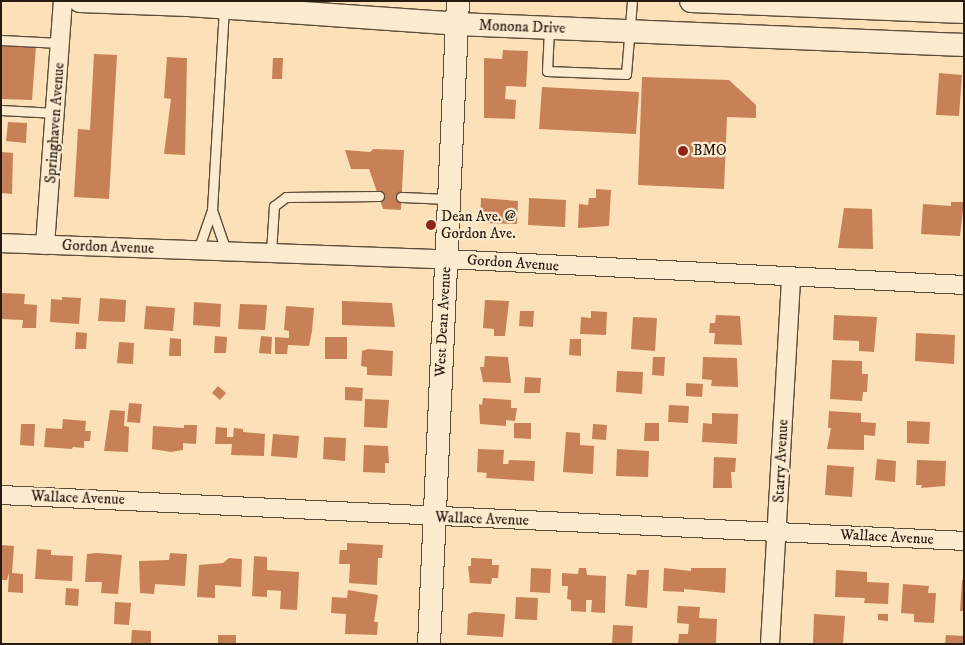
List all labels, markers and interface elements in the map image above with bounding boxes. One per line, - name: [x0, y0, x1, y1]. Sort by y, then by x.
- street label: Monona Drive: [478, 16, 566, 38]
- street label: Springhaven Avenue: [42, 62, 68, 184]
- place label: BMO: [693, 142, 727, 160]
- marker: BMO: [677, 145, 689, 157]
- place label: Dean Ave. @ Gordon Ave.: [441, 207, 516, 242]
- marker: Dean Ave. @ Gordon Ave.: [425, 219, 437, 231]
- street label: Gordon Avenue: [62, 236, 154, 258]
- street label: Gordon Avenue: [466, 251, 560, 275]
- street label: West Dean Avenue: [431, 266, 455, 378]
- street label: Starry Avenue: [770, 419, 792, 503]
- street label: Wallace Avenue: [31, 487, 125, 509]
- street label: Wallace Avenue: [435, 508, 529, 530]
- street label: Wallace Avenue: [840, 526, 934, 548]

